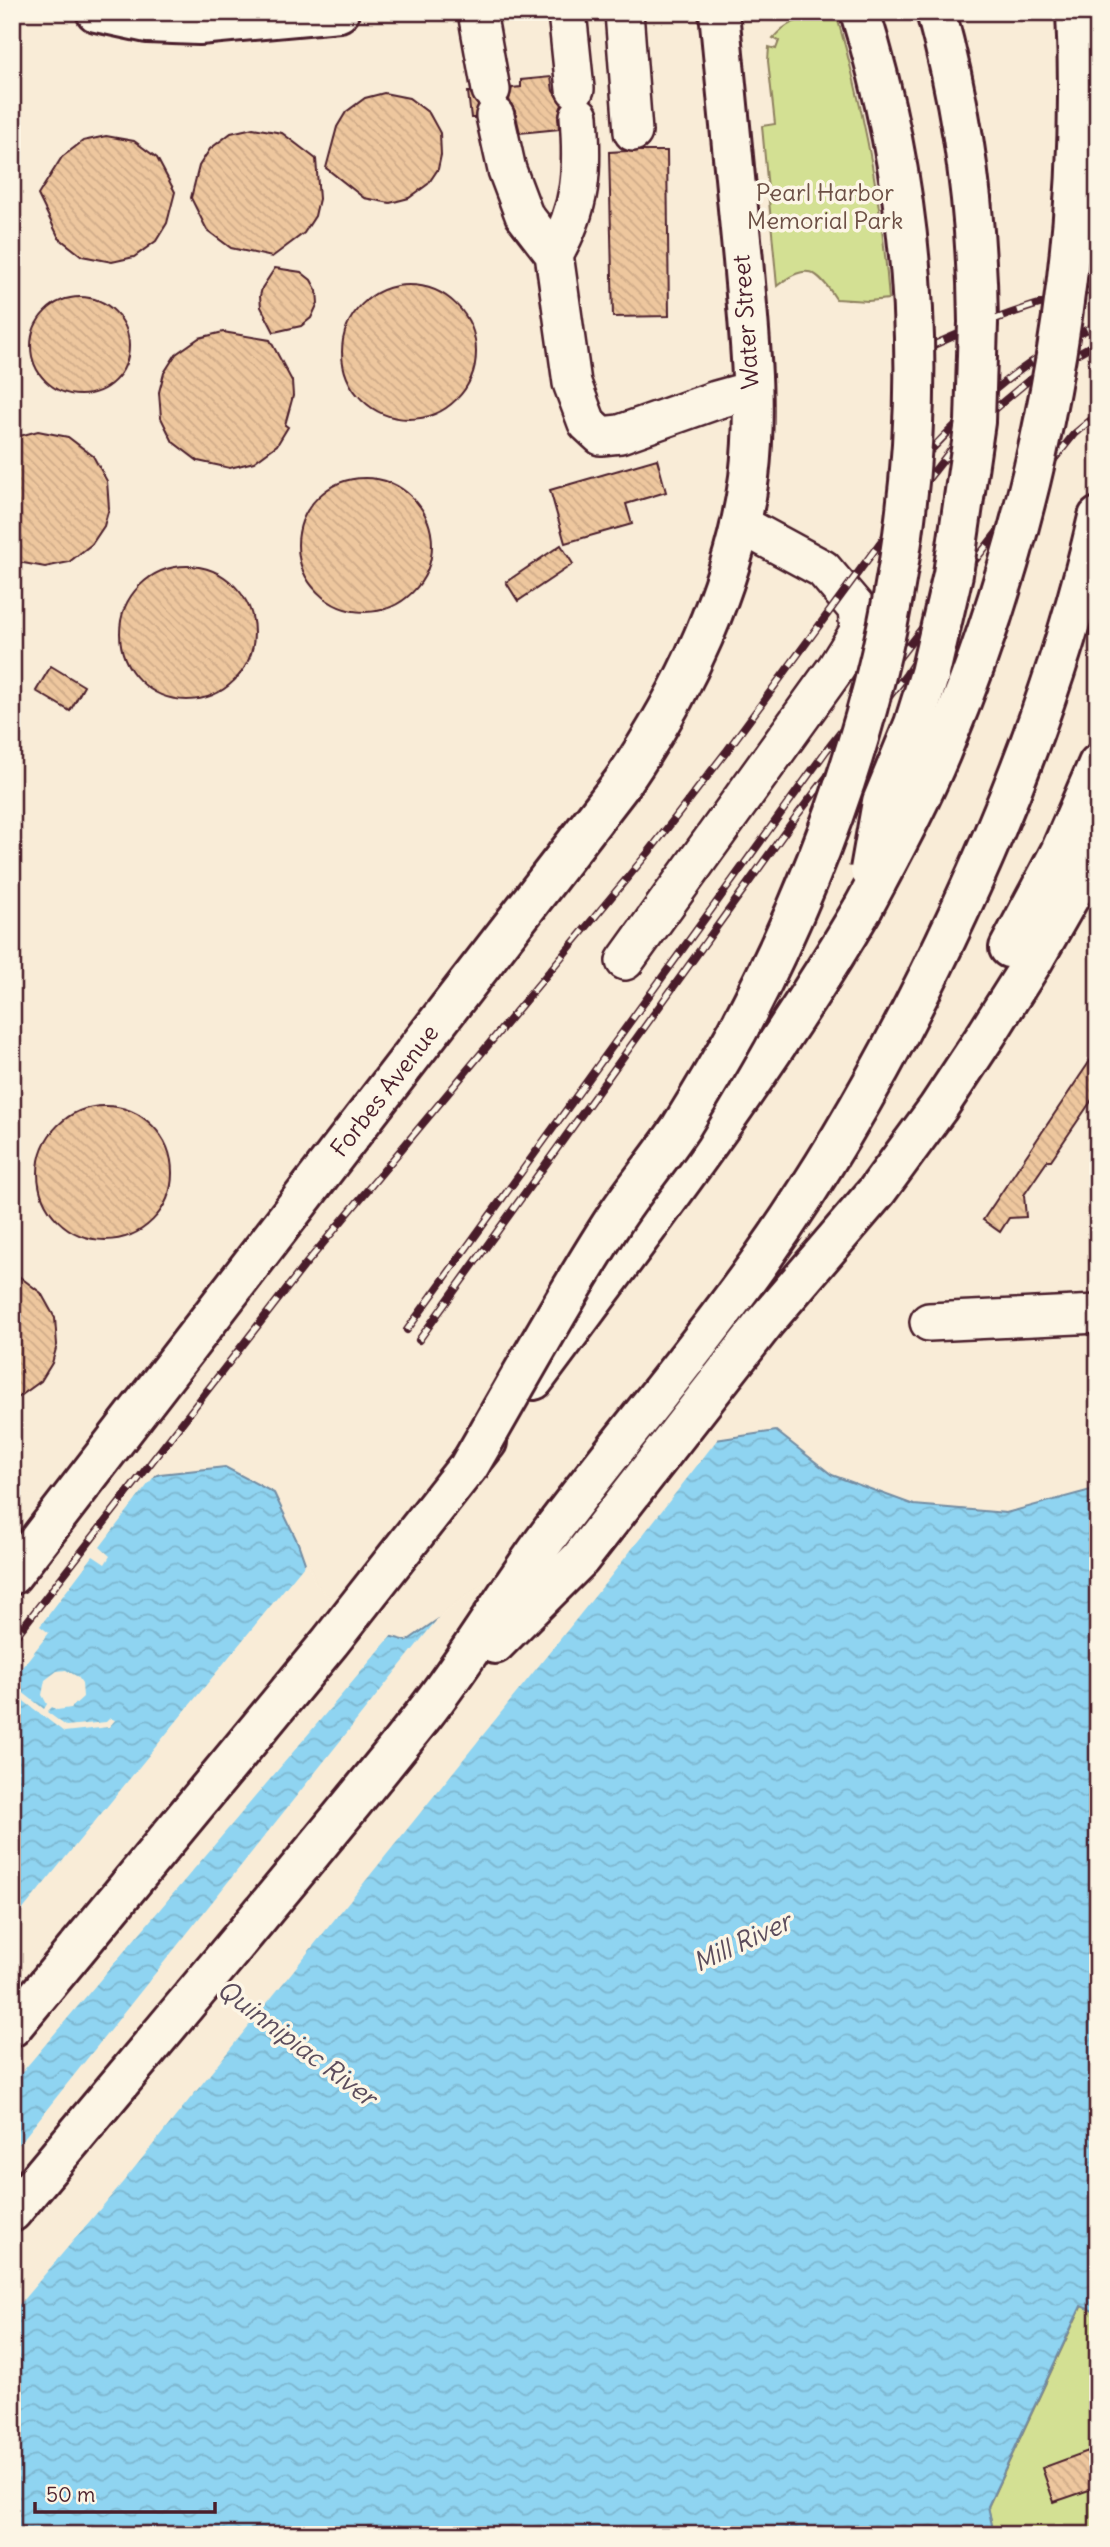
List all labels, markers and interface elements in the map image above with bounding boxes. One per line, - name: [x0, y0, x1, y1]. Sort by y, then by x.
- park label: Pearl Harbor Memorial Park: [747, 177, 903, 235]
- street label: Water Street: [725, 254, 765, 390]
- street label: Forbes Avenue: [324, 1018, 444, 1163]
- water label: Mill River: [688, 1903, 799, 1979]
- water label: Quinnipiac River: [211, 1972, 386, 2115]
- scale bar: [35, 2470, 215, 2514]
- text: 50 m: [46, 2481, 95, 2508]

